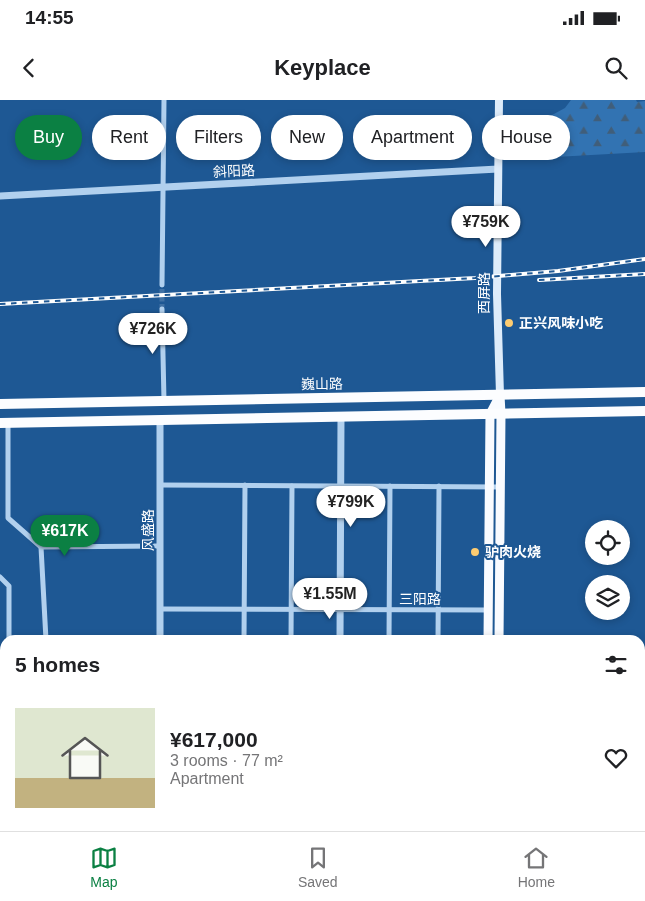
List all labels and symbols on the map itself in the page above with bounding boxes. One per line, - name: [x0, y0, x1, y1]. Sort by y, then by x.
- street label: 斜阳路: [213, 162, 255, 180]
- pin: ¥759K: [451, 206, 521, 248]
- street label: 西屏路: [476, 272, 492, 314]
- pin: ¥726K: [118, 312, 188, 355]
- place label: 正兴风味小吃: [519, 315, 603, 331]
- marker: 正兴风味小吃: [503, 317, 515, 329]
- street label: 巍山路: [301, 376, 343, 392]
- pin: ¥799K: [316, 486, 386, 528]
- street label: 风盛路: [140, 509, 156, 551]
- pin: ¥617K: [30, 514, 100, 557]
- place label: 驴肉火烧: [485, 544, 541, 560]
- marker: 驴肉火烧: [469, 546, 481, 558]
- pin: ¥1.55M: [289, 578, 371, 620]
- street label: 三阳路: [399, 591, 441, 607]

